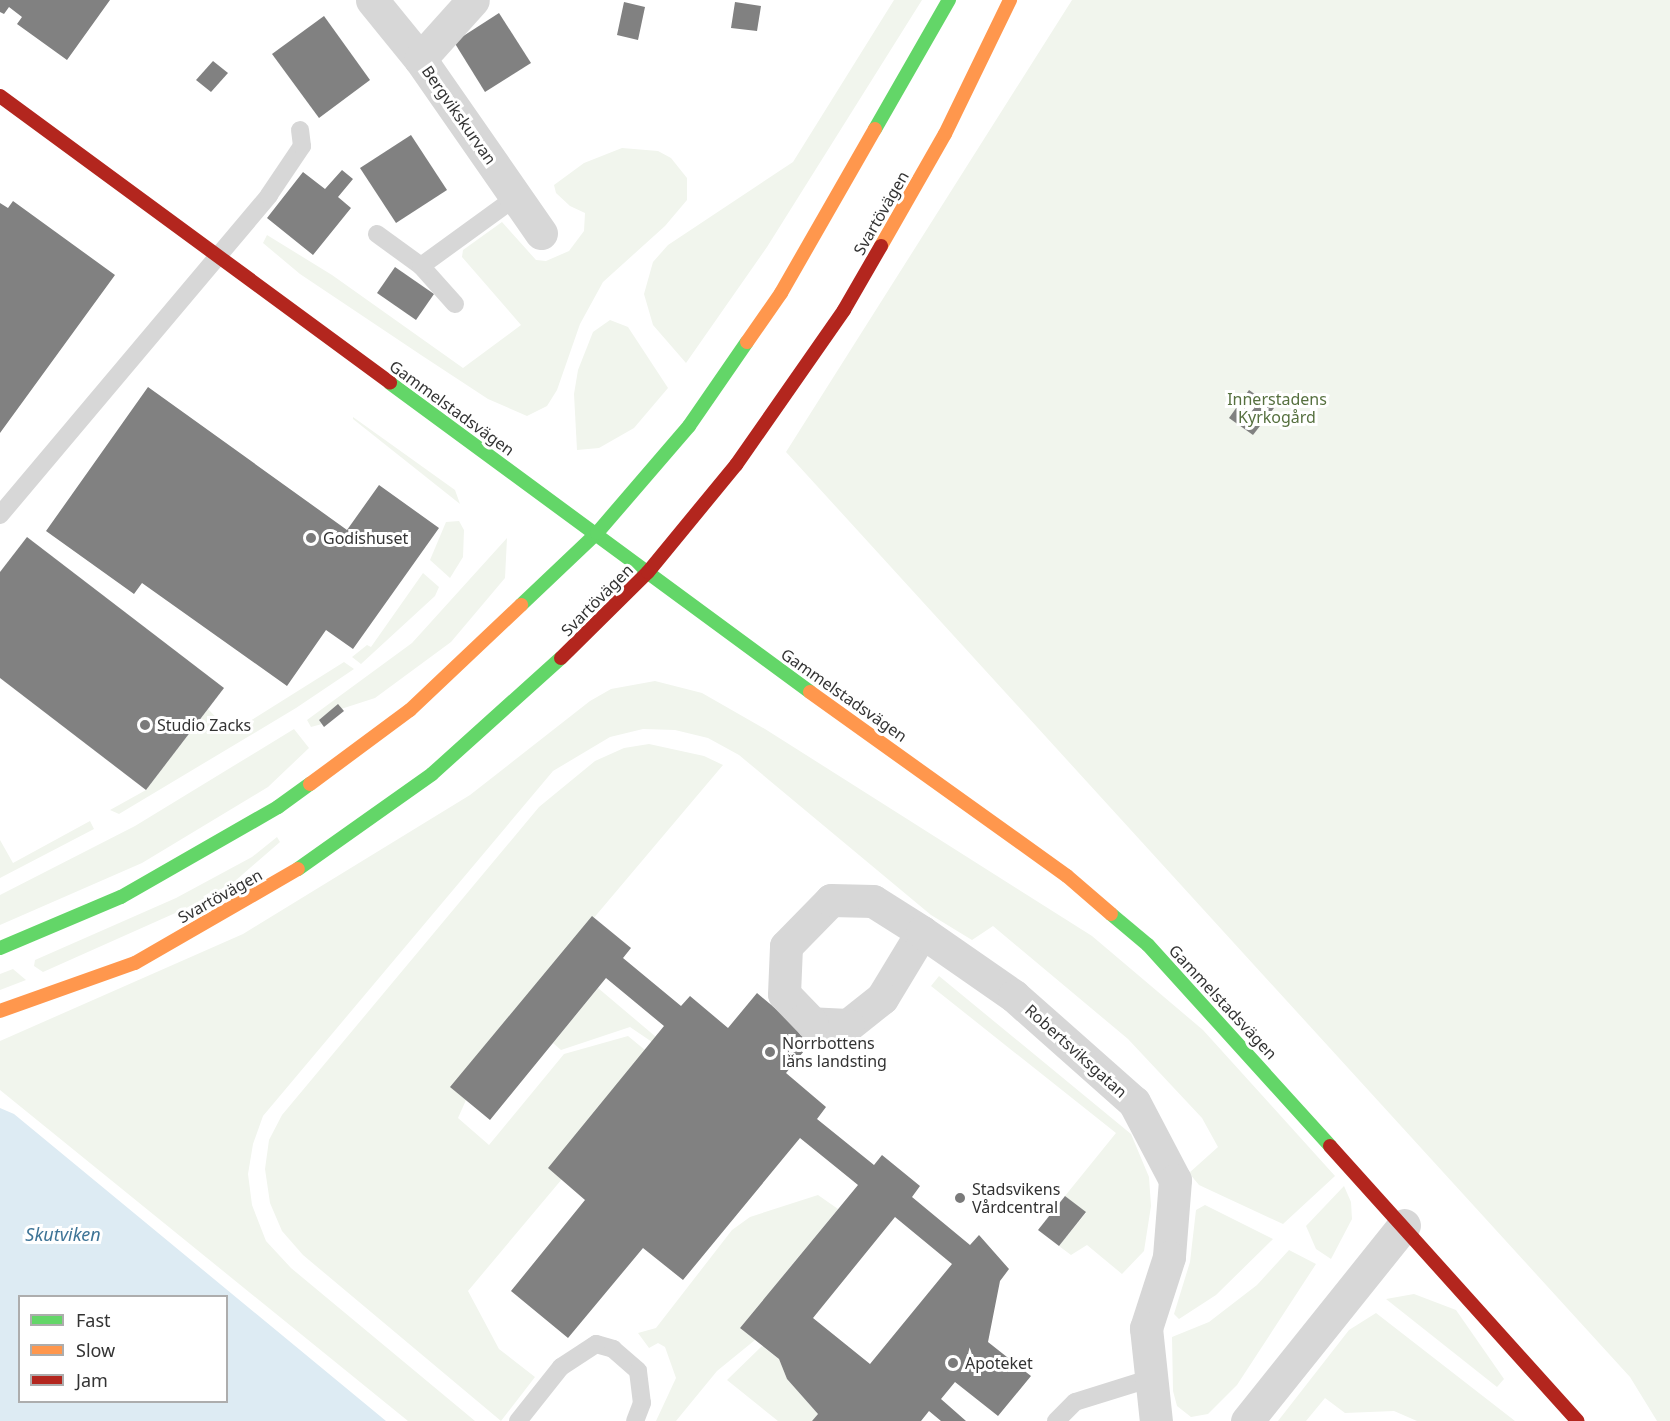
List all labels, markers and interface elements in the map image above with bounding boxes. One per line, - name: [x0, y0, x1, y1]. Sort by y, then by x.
- street label: Bergvikskurvan: [418, 62, 500, 168]
- street label: Svartövägen: [849, 168, 913, 258]
- street label: Gammelstadsvägen: [386, 356, 518, 460]
- park label: Innerstadens Kyrkogård: [1227, 389, 1327, 427]
- place label: Godishuset: [323, 528, 408, 548]
- marker: Godishuset: [304, 531, 318, 545]
- street label: Svartövägen: [557, 560, 637, 640]
- street label: Gammelstadsvägen: [777, 644, 911, 746]
- place label: Studio Zacks: [157, 715, 251, 735]
- marker: Studio Zacks: [138, 718, 152, 732]
- street label: Svartövägen: [174, 865, 266, 927]
- street label: Gammelstadsvägen: [1165, 941, 1281, 1063]
- street label: Robertsviksgatan: [1021, 1000, 1131, 1102]
- place label: Norrbottens läns landsting: [782, 1033, 887, 1071]
- marker: Norrbottens läns landsting: [763, 1045, 777, 1059]
- place label: Stadsvikens Vårdcentral: [972, 1179, 1060, 1217]
- marker: Stadsvikens Vårdcentral: [953, 1191, 967, 1205]
- water label: Skutviken: [25, 1223, 101, 1245]
- legend: [18, 1295, 228, 1403]
- text: Fast: [76, 1308, 111, 1332]
- text: Slow: [76, 1338, 115, 1362]
- place label: Apoteket: [965, 1353, 1033, 1373]
- marker: Apoteket: [946, 1356, 960, 1370]
- text: Jam: [76, 1368, 108, 1392]

